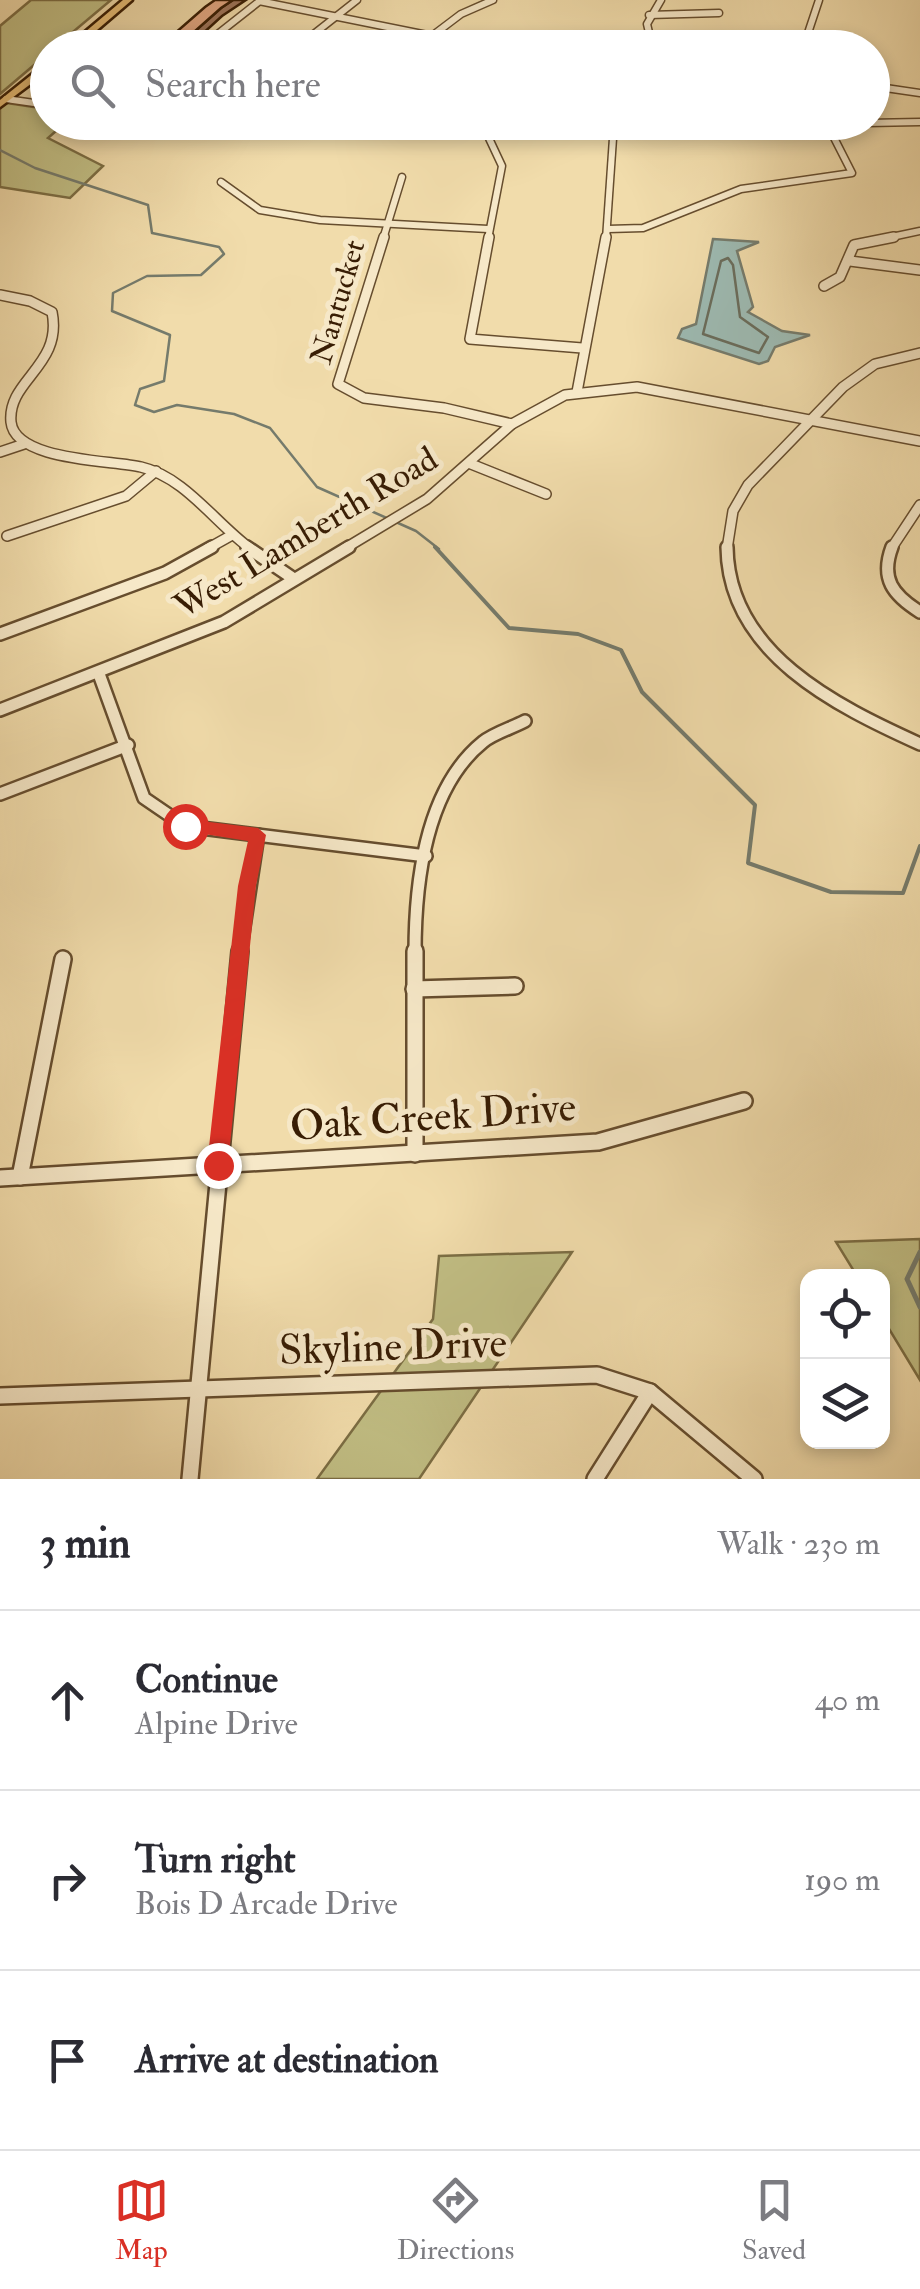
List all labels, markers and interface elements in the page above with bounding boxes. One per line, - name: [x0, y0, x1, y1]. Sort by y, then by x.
- search box: [30, 30, 890, 140]
- icon: search: [65, 58, 120, 113]
- text: Search here: [145, 61, 321, 109]
- street label: Nantucket: [303, 235, 373, 368]
- street label: West Lamberth Road: [165, 437, 446, 630]
- route start: [163, 804, 209, 850]
- street label: Oak Creek Drive: [288, 1081, 578, 1153]
- route end: [196, 1143, 242, 1189]
- map controls: [800, 1269, 890, 1449]
- button: locate: [800, 1269, 890, 1359]
- street label: Skyline Drive: [278, 1317, 508, 1377]
- button: layers: [800, 1359, 890, 1449]
- text: 3 min: [40, 1518, 130, 1570]
- text: Walk · 230 m: [717, 1524, 880, 1564]
- text: Continue: [135, 1656, 278, 1704]
- icon: ahead: [40, 1673, 95, 1728]
- text: 40 m: [815, 1680, 880, 1720]
- text: Alpine Drive: [135, 1704, 298, 1744]
- text: Turn right: [135, 1836, 296, 1884]
- icon: right: [40, 1853, 95, 1908]
- text: 190 m: [804, 1860, 880, 1900]
- text: Bois D Arcade Drive: [135, 1884, 398, 1924]
- icon: arrive: [40, 2033, 95, 2088]
- text: Arrive at destination: [135, 2036, 439, 2084]
- tab: Map: [114, 2173, 169, 2268]
- tab: Directions: [397, 2173, 514, 2268]
- tab: Saved: [742, 2173, 806, 2268]

